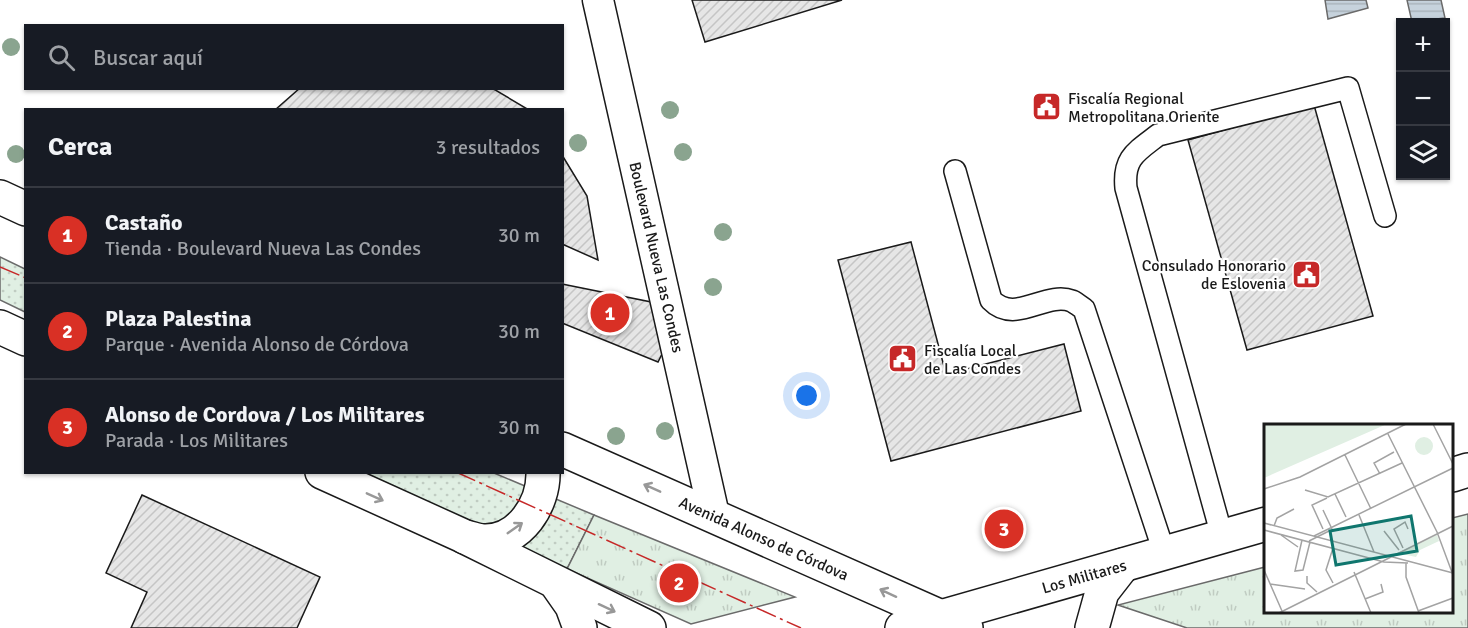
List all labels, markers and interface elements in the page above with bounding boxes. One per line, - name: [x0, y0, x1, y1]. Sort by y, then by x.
- map controls: [1396, 18, 1450, 180]
- button: +: [1396, 18, 1450, 72]
- search box: [24, 24, 564, 90]
- icon: search: [45, 41, 78, 74]
- text: Buscar aquí: [93, 44, 203, 71]
- button: −: [1396, 72, 1450, 126]
- place label: Fiscalía Regional Metropolitana Oriente: [1068, 89, 1219, 127]
- public building icon: Fiscalía Regional Metropolitana Oriente: [1031, 91, 1063, 123]
- button: layers: [1396, 126, 1450, 180]
- text: Cerca: [48, 131, 112, 163]
- text: 3 resultados: [436, 135, 540, 160]
- street label: Boulevard Nueva Las Condes: [624, 160, 688, 355]
- text: Castaño: [105, 209, 182, 236]
- text: 1: [62, 223, 73, 248]
- text: 30 m: [498, 223, 540, 248]
- text: Tienda · Boulevard Nueva Las Condes: [105, 236, 421, 261]
- place label: Consulado Honorario de Eslovenia: [1142, 256, 1286, 294]
- public building icon: Consulado Honorario de Eslovenia: [1291, 258, 1323, 290]
- pin: 1: [590, 290, 630, 336]
- text: Plaza Palestina: [105, 305, 251, 332]
- text: 2: [62, 319, 73, 344]
- text: 30 m: [498, 319, 540, 344]
- text: Parque · Avenida Alonso de Córdova: [105, 332, 409, 357]
- place label: Fiscalía Local de Las Condes: [924, 341, 1021, 379]
- public building icon: Fiscalía Local de Las Condes: [887, 343, 919, 375]
- your location: [792, 381, 821, 410]
- text: Alonso de Cordova / Los Militares: [105, 401, 424, 428]
- text: 3: [62, 415, 73, 440]
- text: 30 m: [498, 415, 540, 440]
- inset map: [1264, 424, 1453, 613]
- text: Parada · Los Militares: [105, 428, 288, 453]
- one-way arrow: [643, 482, 662, 493]
- one-way arrow: [365, 491, 383, 503]
- street label: Avenida Alonso de Córdova: [676, 492, 851, 585]
- pin: 3: [984, 506, 1024, 552]
- one-way arrow: [507, 522, 523, 534]
- street label: Los Militares: [1040, 555, 1129, 599]
- pin: 2: [660, 560, 698, 606]
- one-way arrow: [879, 586, 897, 598]
- one-way arrow: [598, 603, 616, 614]

